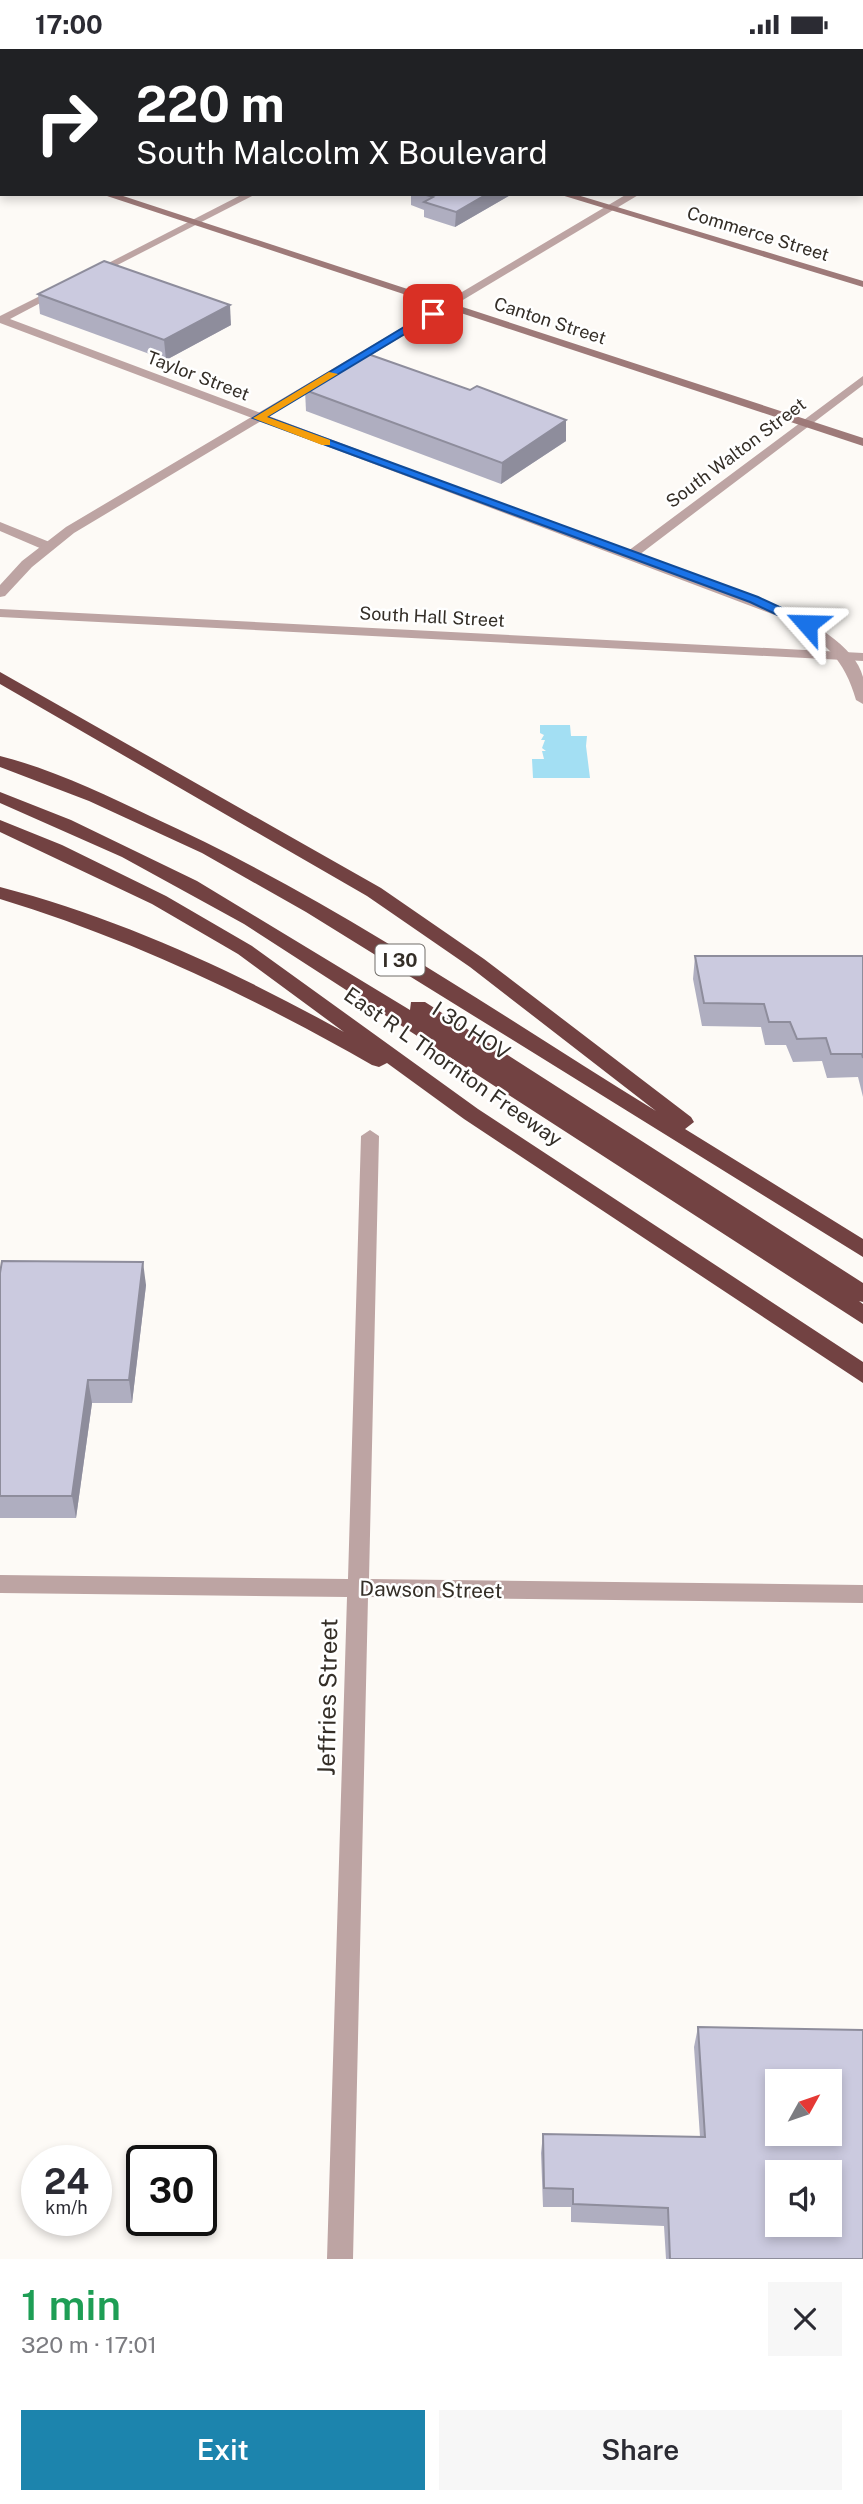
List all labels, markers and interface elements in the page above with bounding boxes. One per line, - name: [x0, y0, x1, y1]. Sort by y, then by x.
- text: 17:00: [35, 9, 103, 40]
- text: 220 m: [136, 75, 285, 133]
- icon: right: [21, 77, 112, 168]
- text: South Malcolm X Boulevard: [136, 134, 548, 171]
- street label: Commerce Street: [685, 202, 832, 265]
- pin: [403, 284, 463, 344]
- street label: Canton Street: [492, 293, 609, 349]
- icon: arrive: [414, 295, 452, 333]
- street label: Taylor Street: [144, 346, 252, 405]
- street label: South Walton Street: [662, 393, 810, 512]
- position arrow: [770, 587, 844, 661]
- street label: South Hall Street: [359, 602, 505, 631]
- road number: I 30: [376, 945, 424, 975]
- street label: East R L Thornton Freeway: [339, 982, 567, 1152]
- street label: I 30 HOV: [428, 996, 515, 1065]
- street label: Dawson Street: [359, 1576, 503, 1603]
- street label: Jeffries Street: [312, 1618, 342, 1776]
- north arrow: [765, 2069, 842, 2145]
- map controls: [765, 2069, 842, 2237]
- speed limit sign: 30: [126, 2145, 217, 2236]
- button: sound: [765, 2160, 842, 2237]
- text: 24: [44, 2161, 89, 2202]
- text: km/h: [45, 2197, 88, 2218]
- text: 1 min: [21, 2280, 121, 2329]
- button: close: [768, 2282, 842, 2356]
- text: 320 m · 17:01: [21, 2331, 157, 2358]
- button: Exit: [21, 2410, 425, 2490]
- button: Share: [439, 2410, 842, 2490]

